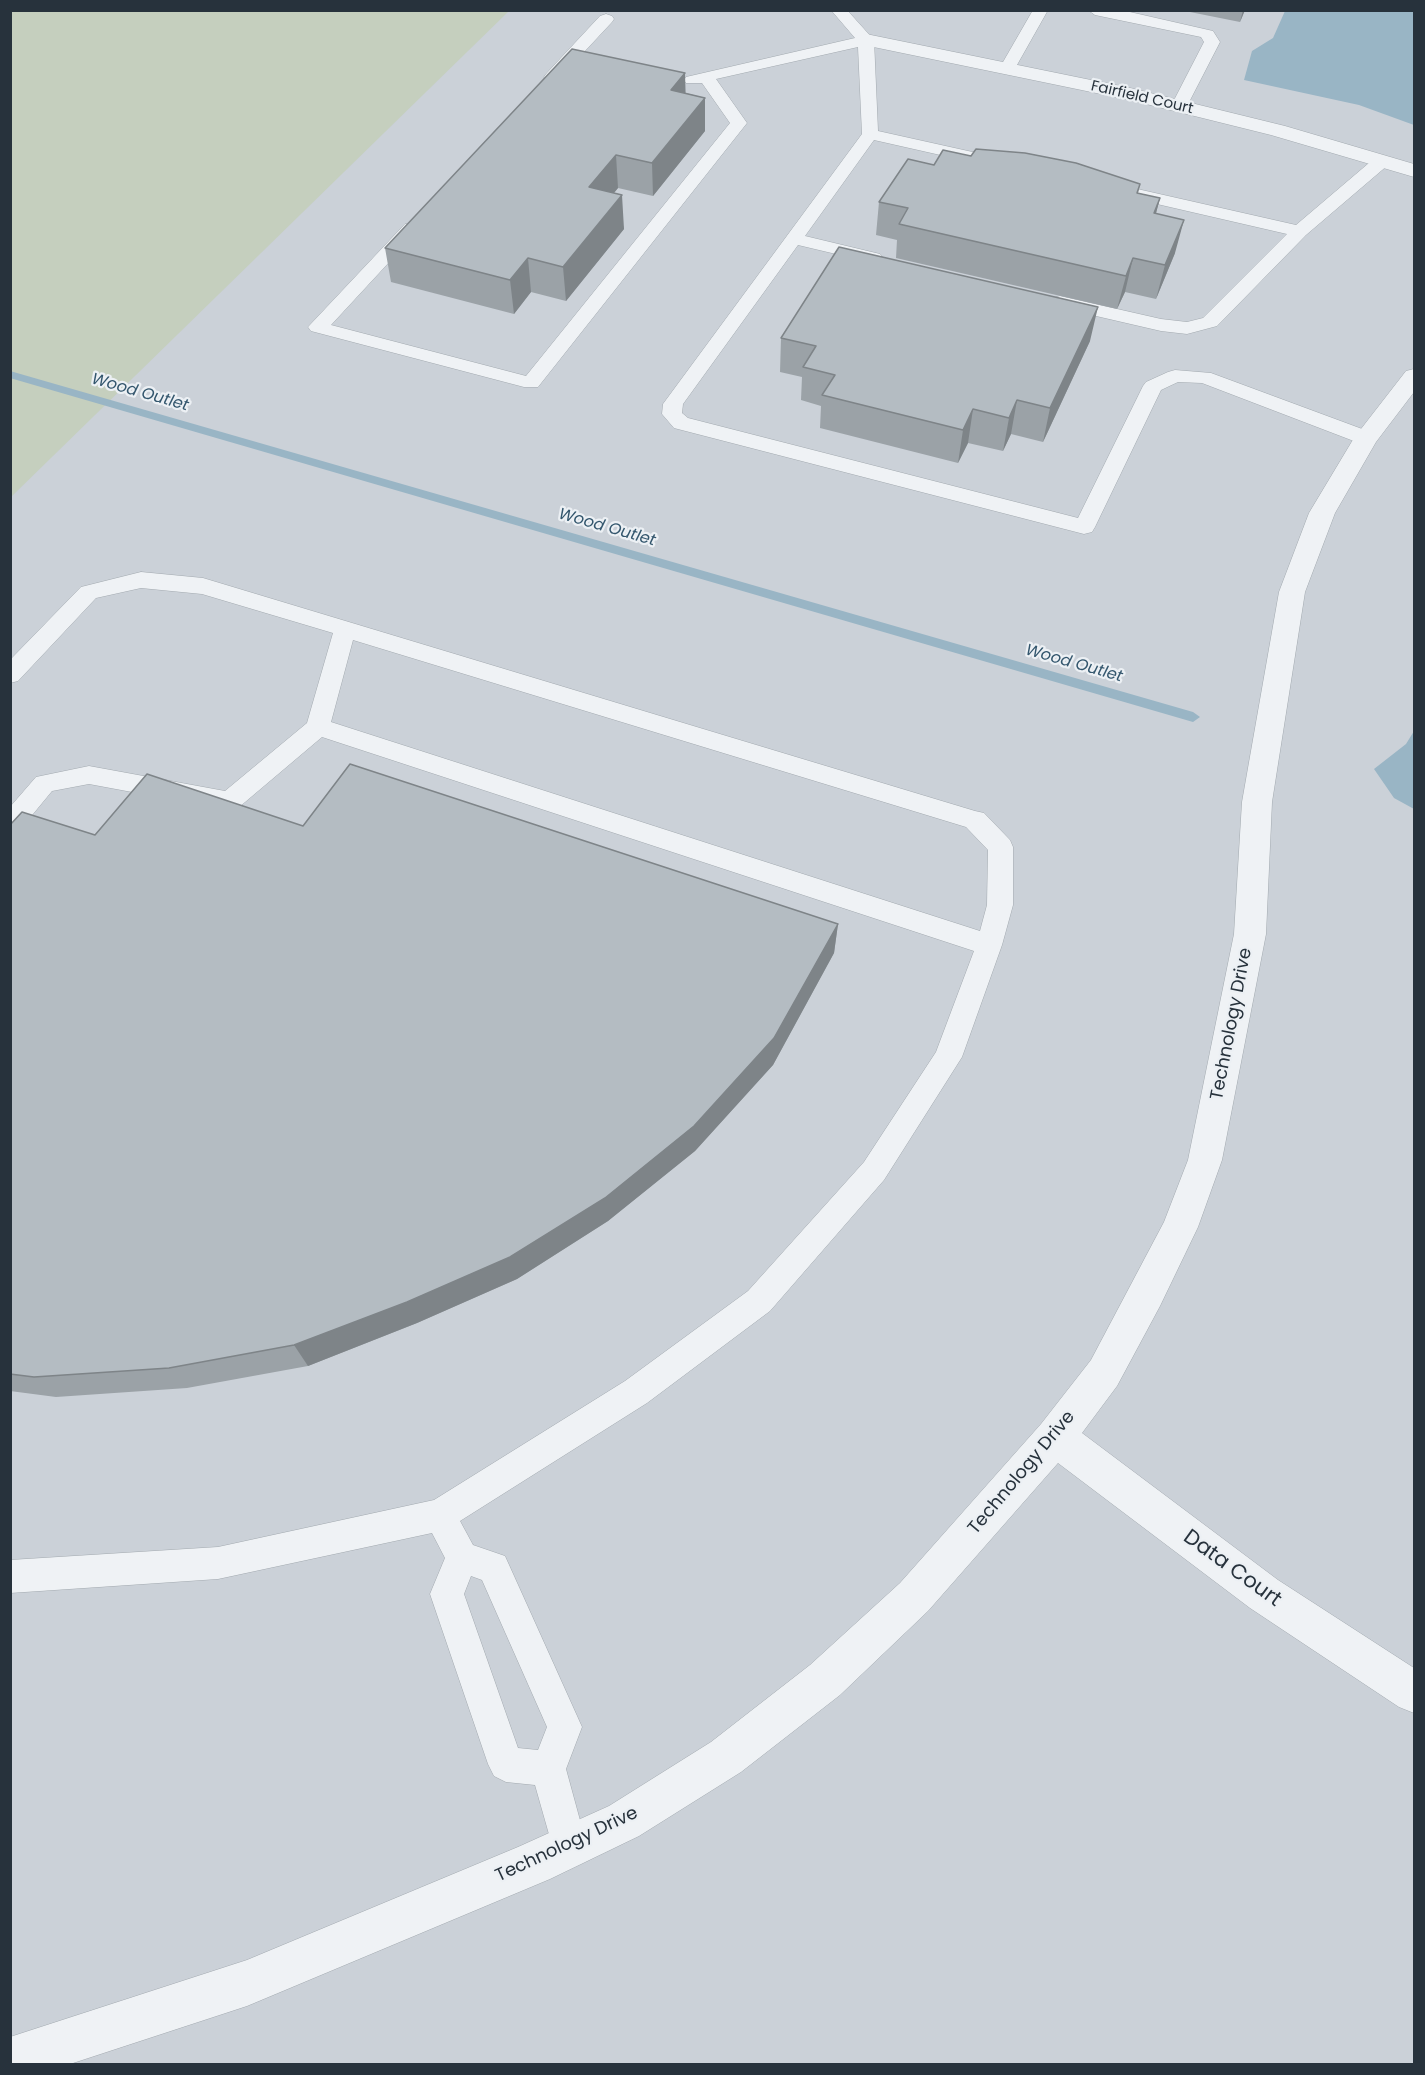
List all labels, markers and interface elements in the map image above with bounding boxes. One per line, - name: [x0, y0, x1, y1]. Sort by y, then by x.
- street label: Fairfield Court: [1089, 77, 1195, 119]
- water label: Wood Outlet: [89, 370, 191, 416]
- water label: Wood Outlet: [556, 505, 658, 551]
- water label: Wood Outlet: [1023, 641, 1125, 687]
- street label: Technology Drive: [1207, 946, 1257, 1102]
- street label: Technology Drive: [964, 1407, 1080, 1539]
- street label: Data Court: [1178, 1525, 1286, 1613]
- street label: Technology Drive: [492, 1803, 642, 1887]

